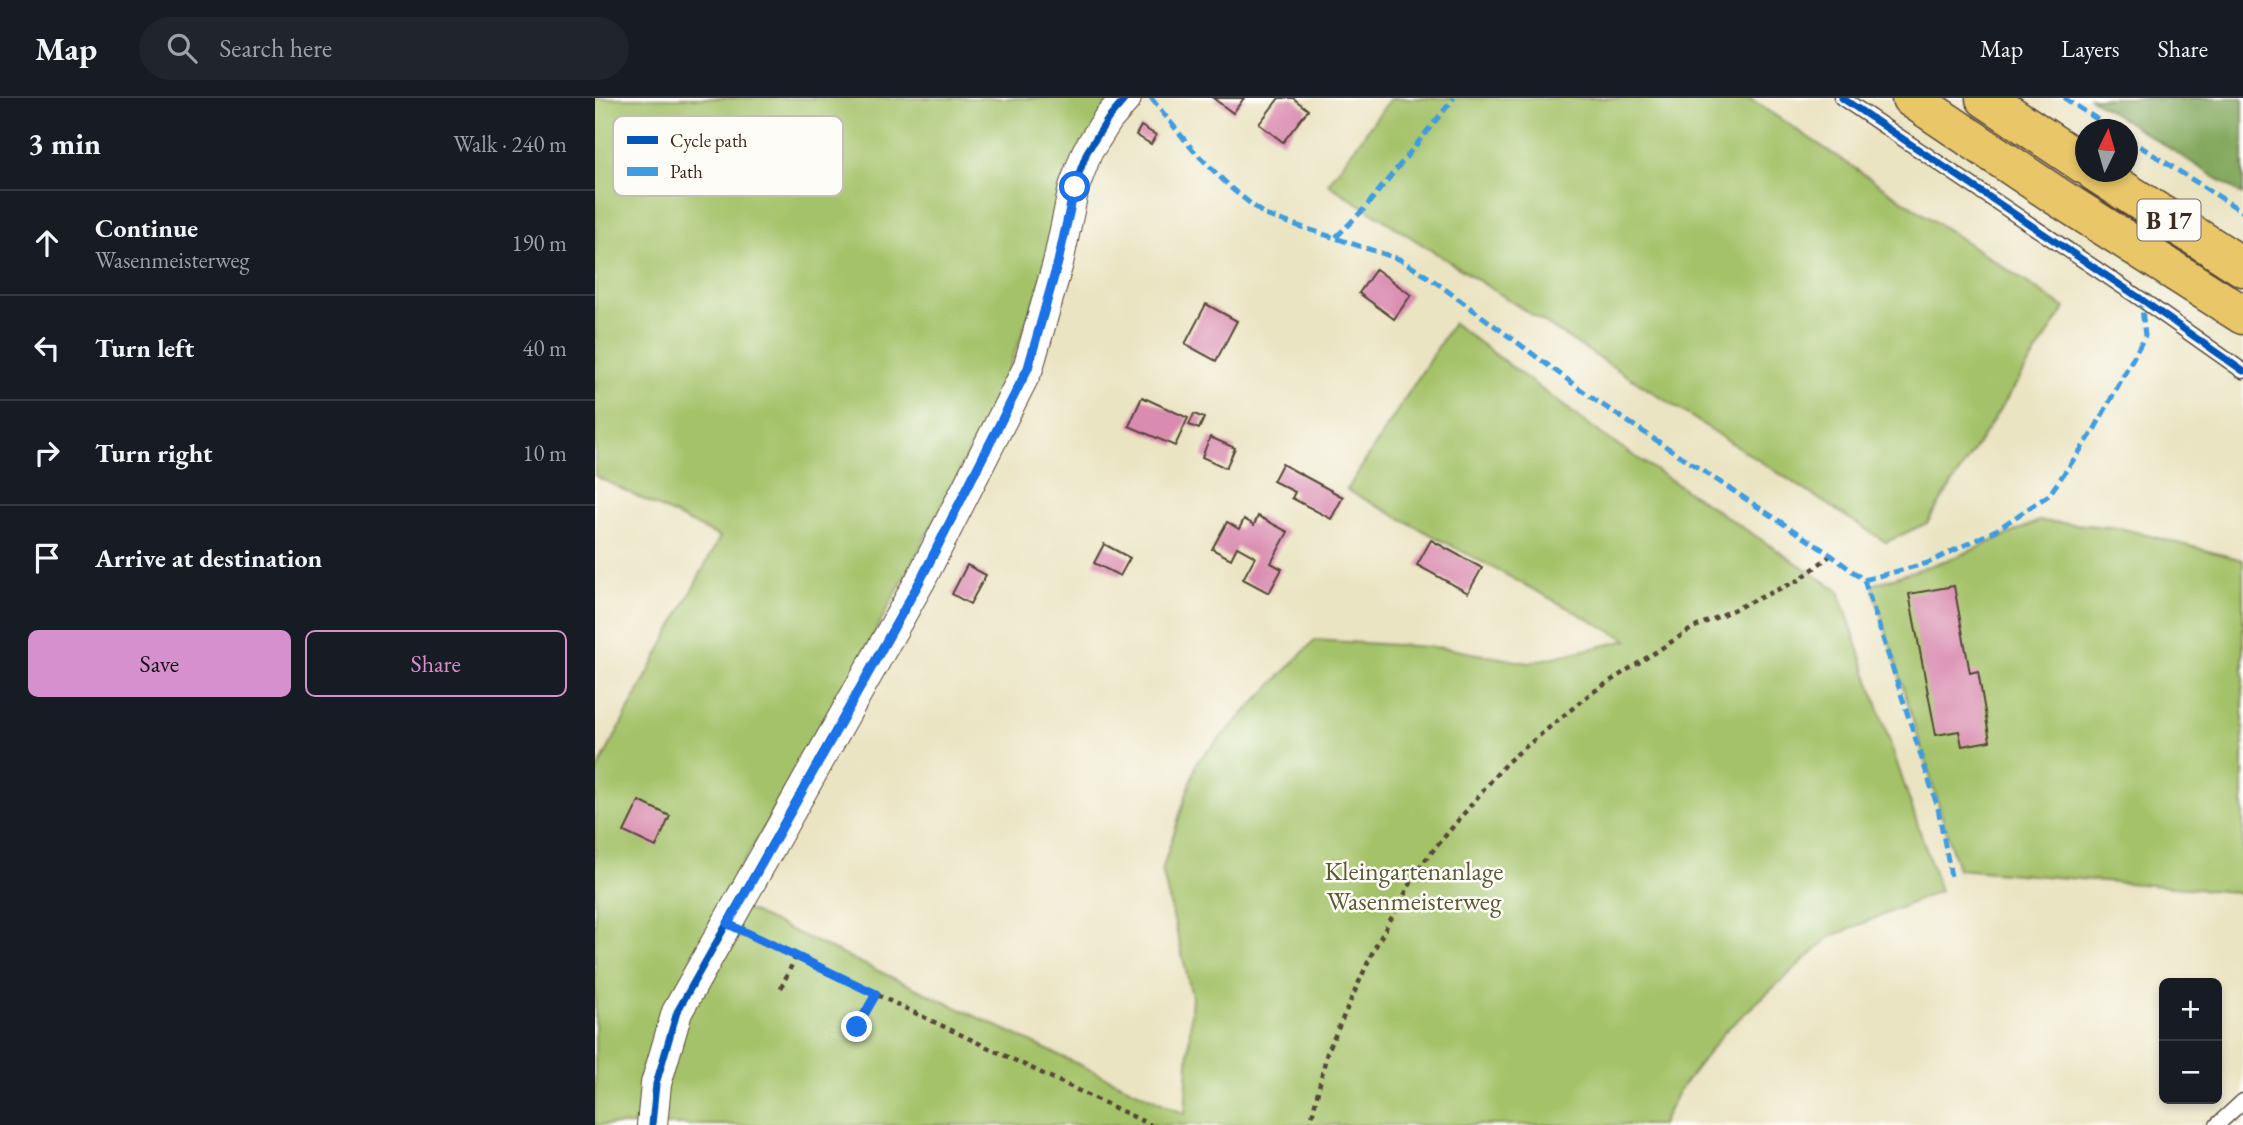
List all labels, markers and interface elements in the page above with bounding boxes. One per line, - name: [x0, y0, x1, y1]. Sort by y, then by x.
- search box: [139, 17, 629, 80]
- text: Map: [35, 27, 97, 70]
- icon: search: [163, 29, 201, 67]
- text: Search here: [219, 31, 332, 65]
- text: Map: [1980, 33, 2023, 64]
- text: Layers: [2061, 33, 2120, 64]
- text: Share: [2158, 33, 2208, 64]
- legend: [613, 116, 843, 196]
- north arrow: [2075, 119, 2138, 182]
- text: 3 min: [28, 124, 101, 163]
- text: Cycle path: [670, 128, 748, 153]
- text: Walk · 240 m: [453, 129, 567, 159]
- text: Path: [670, 159, 703, 184]
- route start: [1059, 171, 1090, 202]
- road number: B 17: [2137, 199, 2201, 240]
- text: Continue: [95, 211, 198, 245]
- icon: ahead: [28, 224, 66, 262]
- text: 190 m: [511, 228, 567, 258]
- text: Wasenmeisterweg: [95, 245, 249, 275]
- icon: left: [28, 329, 66, 367]
- text: Turn left: [95, 331, 194, 365]
- text: 40 m: [522, 333, 567, 363]
- icon: right: [28, 434, 66, 472]
- text: Turn right: [95, 436, 213, 470]
- text: 10 m: [522, 438, 567, 468]
- icon: arrive: [28, 539, 66, 577]
- text: Arrive at destination: [95, 541, 322, 575]
- button: Save: [28, 630, 291, 697]
- button: Share: [305, 630, 567, 697]
- park label: Kleingartenanlage Wasenmeisterweg: [1325, 854, 1503, 918]
- map controls: [2159, 978, 2222, 1104]
- button: +: [2159, 978, 2222, 1041]
- route end: [841, 1011, 872, 1042]
- button: −: [2159, 1041, 2222, 1104]

